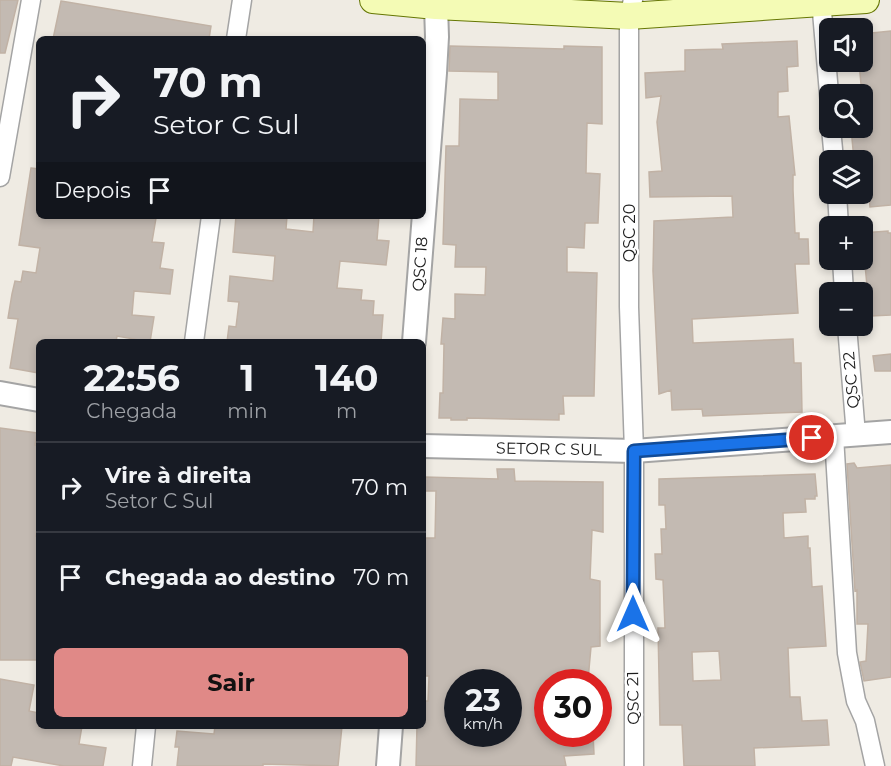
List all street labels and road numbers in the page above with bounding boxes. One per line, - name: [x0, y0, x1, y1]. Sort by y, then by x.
- street label: QSC 20: [620, 204, 639, 262]
- street label: QSC 18: [409, 236, 431, 292]
- street label: QSC 22: [839, 351, 863, 409]
- street label: SETOR C SUL: [496, 439, 603, 459]
- street label: QSC 21: [623, 671, 643, 725]

